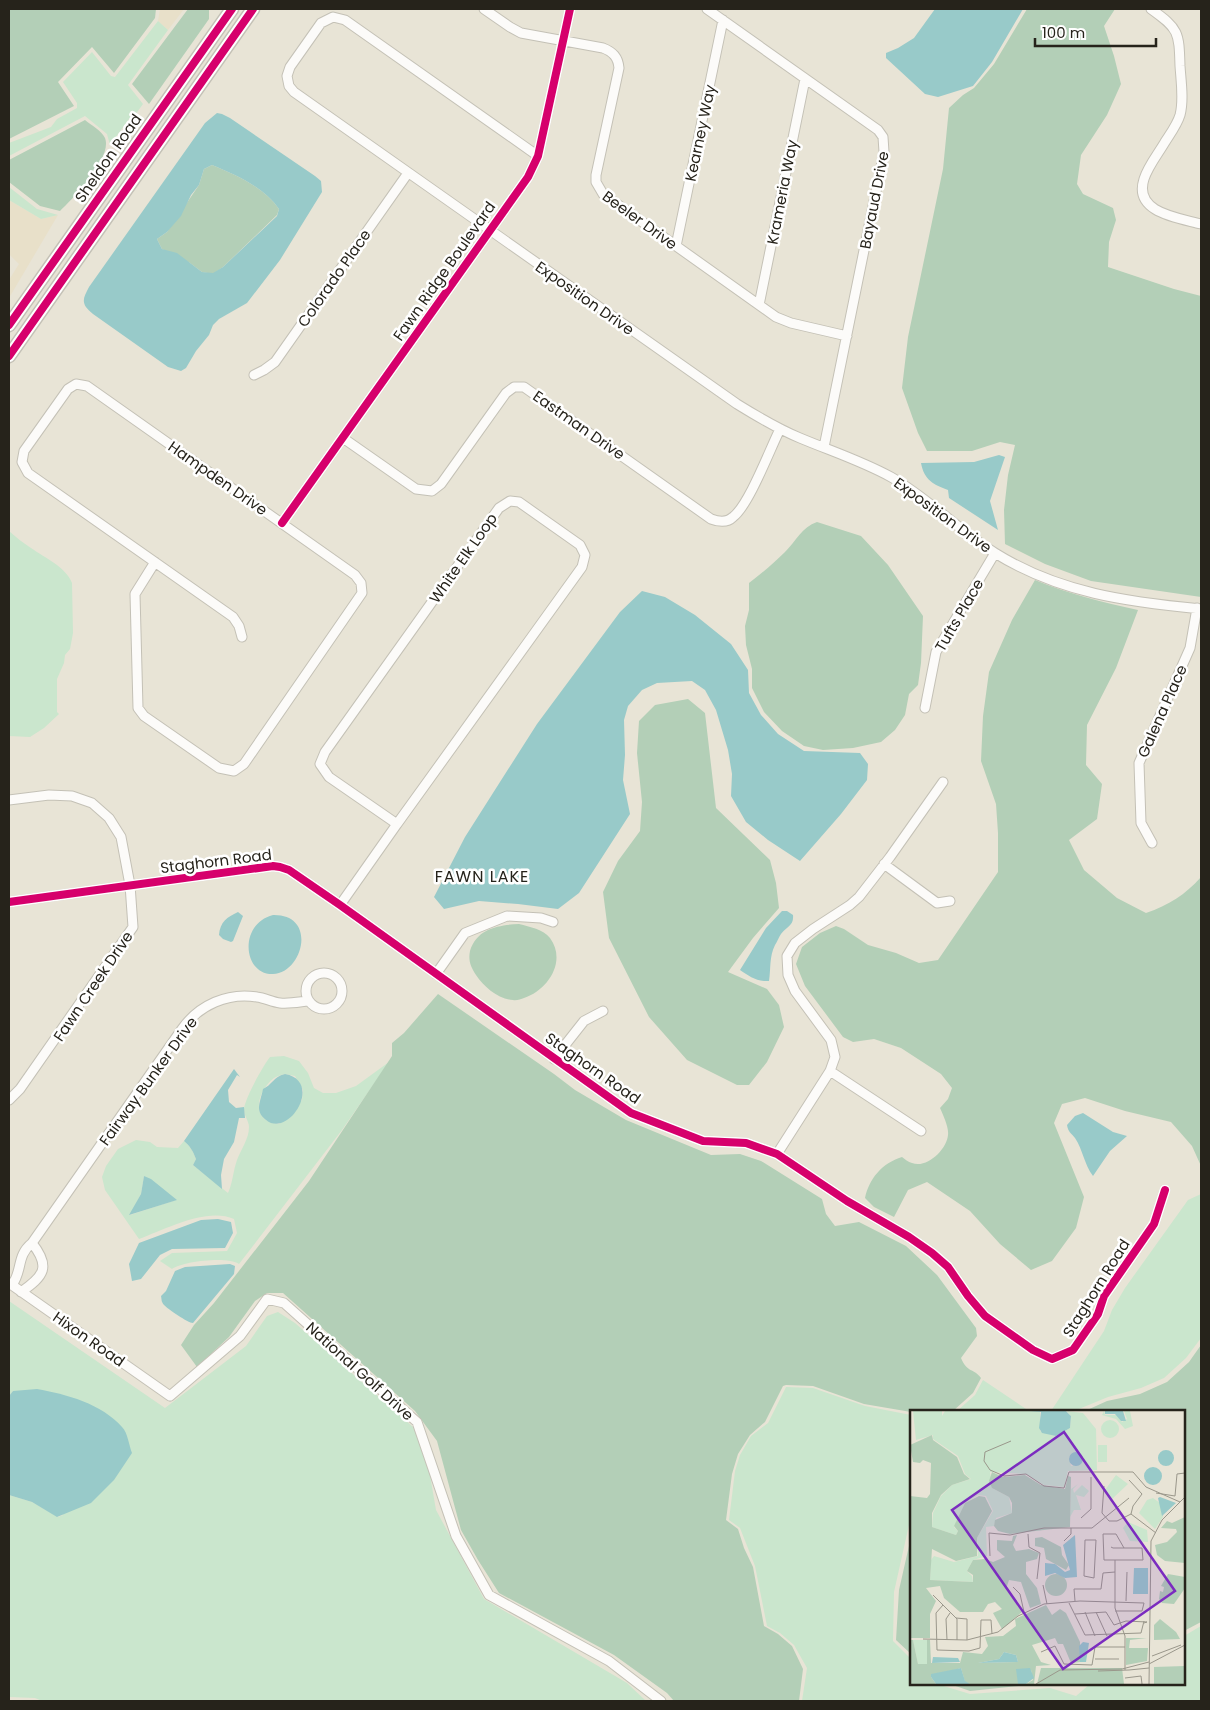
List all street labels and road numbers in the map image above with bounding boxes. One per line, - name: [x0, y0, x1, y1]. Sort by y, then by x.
- street label: Kearney Way: [679, 82, 721, 183]
- street label: Sheldon Road: [70, 109, 146, 207]
- street label: Krameria Way: [762, 137, 803, 246]
- street label: Bayaud Drive: [854, 149, 894, 251]
- street label: Beeler Drive: [598, 186, 682, 254]
- street label: Fawn Ridge Boulevard: [388, 197, 500, 345]
- street label: Colorado Place: [292, 225, 376, 331]
- street label: Exposition Drive: [531, 256, 639, 340]
- street label: Eastman Drive: [529, 385, 629, 465]
- street label: Hampden Drive: [164, 436, 272, 520]
- street label: Exposition Drive: [890, 472, 996, 558]
- street label: White Elk Loop: [424, 509, 502, 607]
- street label: Tufts Place: [930, 575, 988, 655]
- street label: Galena Place: [1132, 661, 1192, 761]
- street label: Staghorn Road: [159, 844, 273, 878]
- street label: Fawn Creek Drive: [48, 927, 138, 1045]
- street label: Fairway Bunker Drive: [94, 1012, 202, 1150]
- street label: Staghorn Road: [541, 1027, 645, 1109]
- street label: Staghorn Road: [1057, 1235, 1135, 1341]
- street label: Hixon Road: [49, 1306, 129, 1372]
- street label: National Golf Drive: [302, 1317, 418, 1425]

